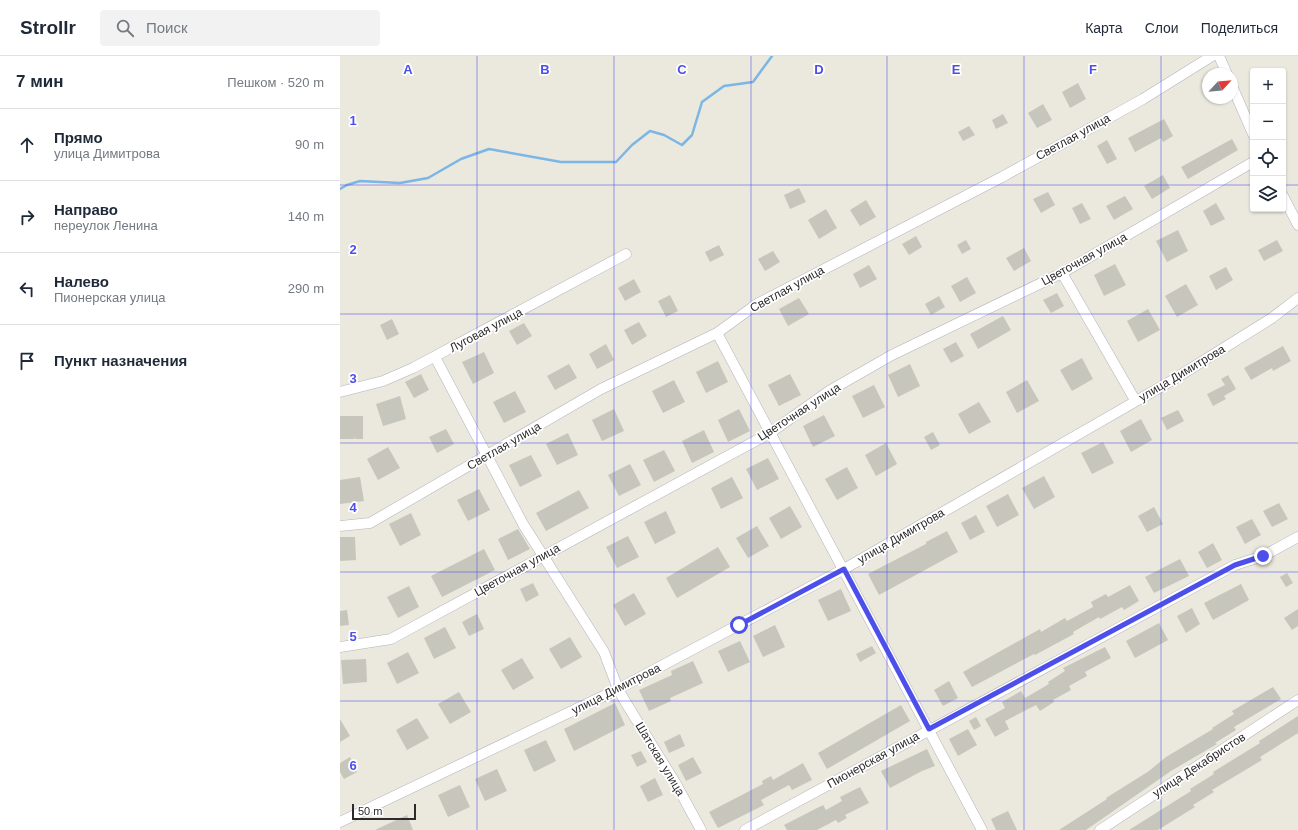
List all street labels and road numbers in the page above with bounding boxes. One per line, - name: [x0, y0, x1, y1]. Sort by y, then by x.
- street label: Светлая улица: [1033, 111, 1113, 163]
- street label: Цветочная улица: [1039, 230, 1129, 288]
- street label: Светлая улица: [747, 263, 827, 315]
- street label: Луговая улица: [447, 305, 525, 355]
- street label: улица Димитрова: [1136, 342, 1228, 404]
- street label: Цветочная улица: [755, 380, 843, 444]
- street label: Светлая улица: [465, 419, 544, 473]
- street label: улица Димитрова: [855, 505, 947, 567]
- street label: Цветочная улица: [472, 541, 562, 599]
- street label: улица Димитрова: [569, 660, 663, 717]
- street label: Шатская улица: [632, 719, 688, 799]
- street label: Пионерская улица: [825, 729, 922, 791]
- street label: улица Декабристов: [1150, 730, 1248, 800]

